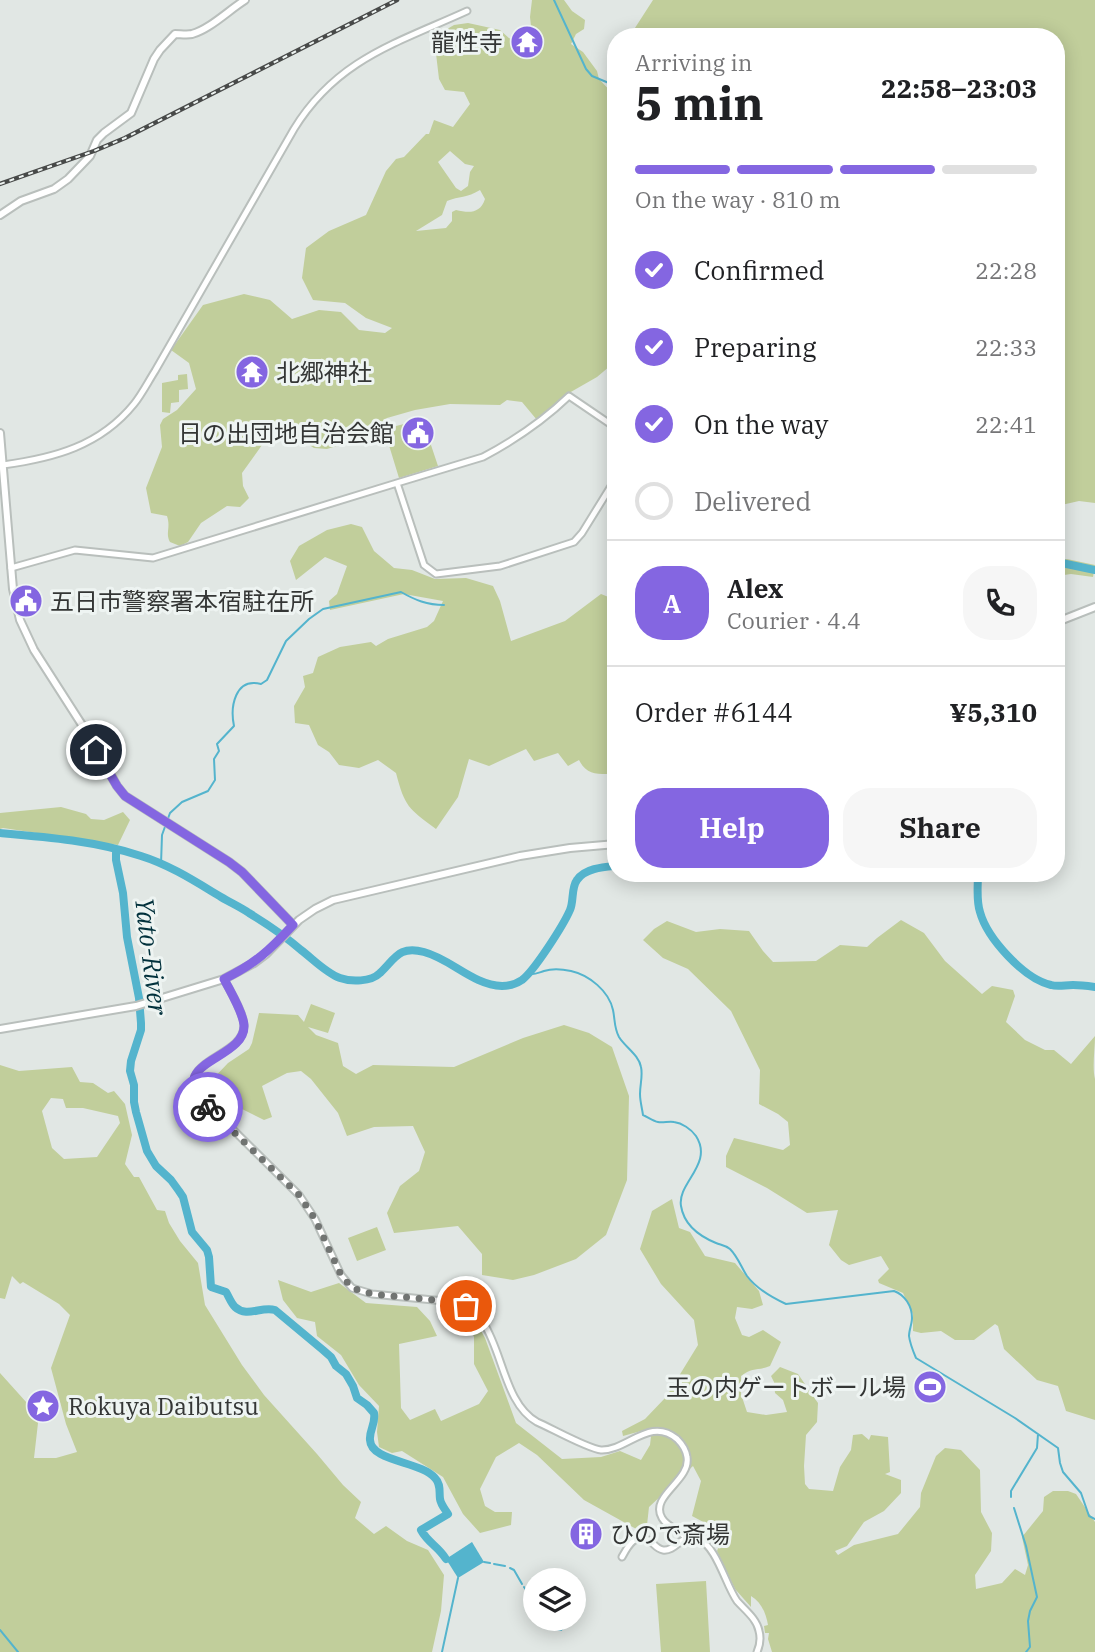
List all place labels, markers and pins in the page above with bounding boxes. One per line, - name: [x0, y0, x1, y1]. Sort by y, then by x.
- temple icon: 龍性寺: [508, 23, 546, 61]
- place label: 龍性寺: [431, 26, 503, 58]
- temple icon: 北郷神社: [233, 353, 271, 391]
- place label: 北郷神社: [276, 356, 372, 388]
- public building icon: 日の出団地自治会館: [399, 414, 437, 452]
- place label: 日の出団地自治会館: [178, 417, 394, 449]
- public building icon: 五日市警察署本宿駐在所: [7, 582, 45, 620]
- place label: 五日市警察署本宿駐在所: [50, 585, 314, 617]
- pin: [66, 720, 126, 780]
- pin: [436, 1276, 496, 1336]
- sports icon: 玉の内ゲートボール場: [911, 1368, 949, 1406]
- place label: 玉の内ゲートボール場: [666, 1371, 906, 1403]
- place icon: Rokuya Daibutsu: [24, 1387, 62, 1425]
- place label: Rokuya Daibutsu: [68, 1390, 259, 1422]
- building icon: ひので斎場: [567, 1515, 605, 1553]
- place label: ひので斎場: [610, 1518, 730, 1550]

